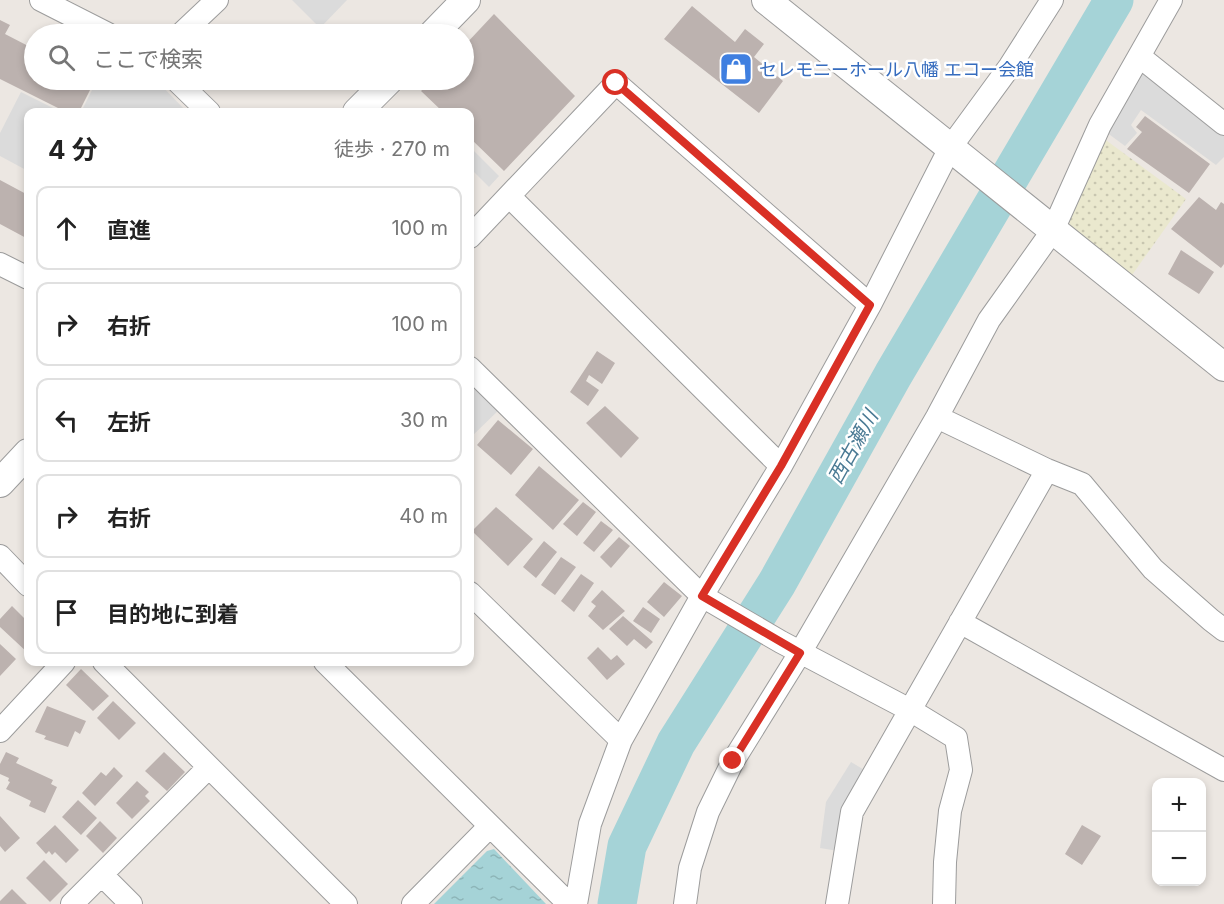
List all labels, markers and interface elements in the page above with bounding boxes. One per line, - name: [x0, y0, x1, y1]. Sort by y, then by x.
- search box: [24, 24, 474, 90]
- icon: search: [45, 41, 78, 74]
- text: ここで検索: [93, 46, 203, 72]
- shop icon: セレモニーホール八幡 エコー会館: [718, 51, 754, 87]
- place label: セレモニーホール八幡 エコー会館: [759, 59, 1034, 80]
- route start: [602, 69, 628, 95]
- text: 4 分: [48, 134, 98, 165]
- text: 徒歩 · 270 m: [334, 137, 450, 161]
- icon: ahead: [50, 212, 83, 245]
- text: 100 m: [391, 216, 448, 240]
- text: 直進: [107, 217, 151, 243]
- icon: right: [50, 308, 83, 341]
- text: 100 m: [391, 312, 448, 336]
- text: 右折: [107, 313, 151, 339]
- icon: left: [50, 404, 83, 437]
- water label: 西古瀬川: [823, 404, 884, 488]
- text: 30 m: [400, 408, 448, 432]
- text: 左折: [107, 409, 151, 435]
- icon: right: [50, 500, 83, 533]
- text: 40 m: [399, 504, 448, 528]
- text: 右折: [107, 505, 151, 531]
- icon: arrive: [50, 596, 83, 629]
- text: 目的地に到着: [107, 601, 239, 627]
- route end: [719, 747, 745, 773]
- map controls: [1152, 778, 1206, 886]
- button: +: [1152, 778, 1206, 832]
- button: −: [1152, 832, 1206, 886]

